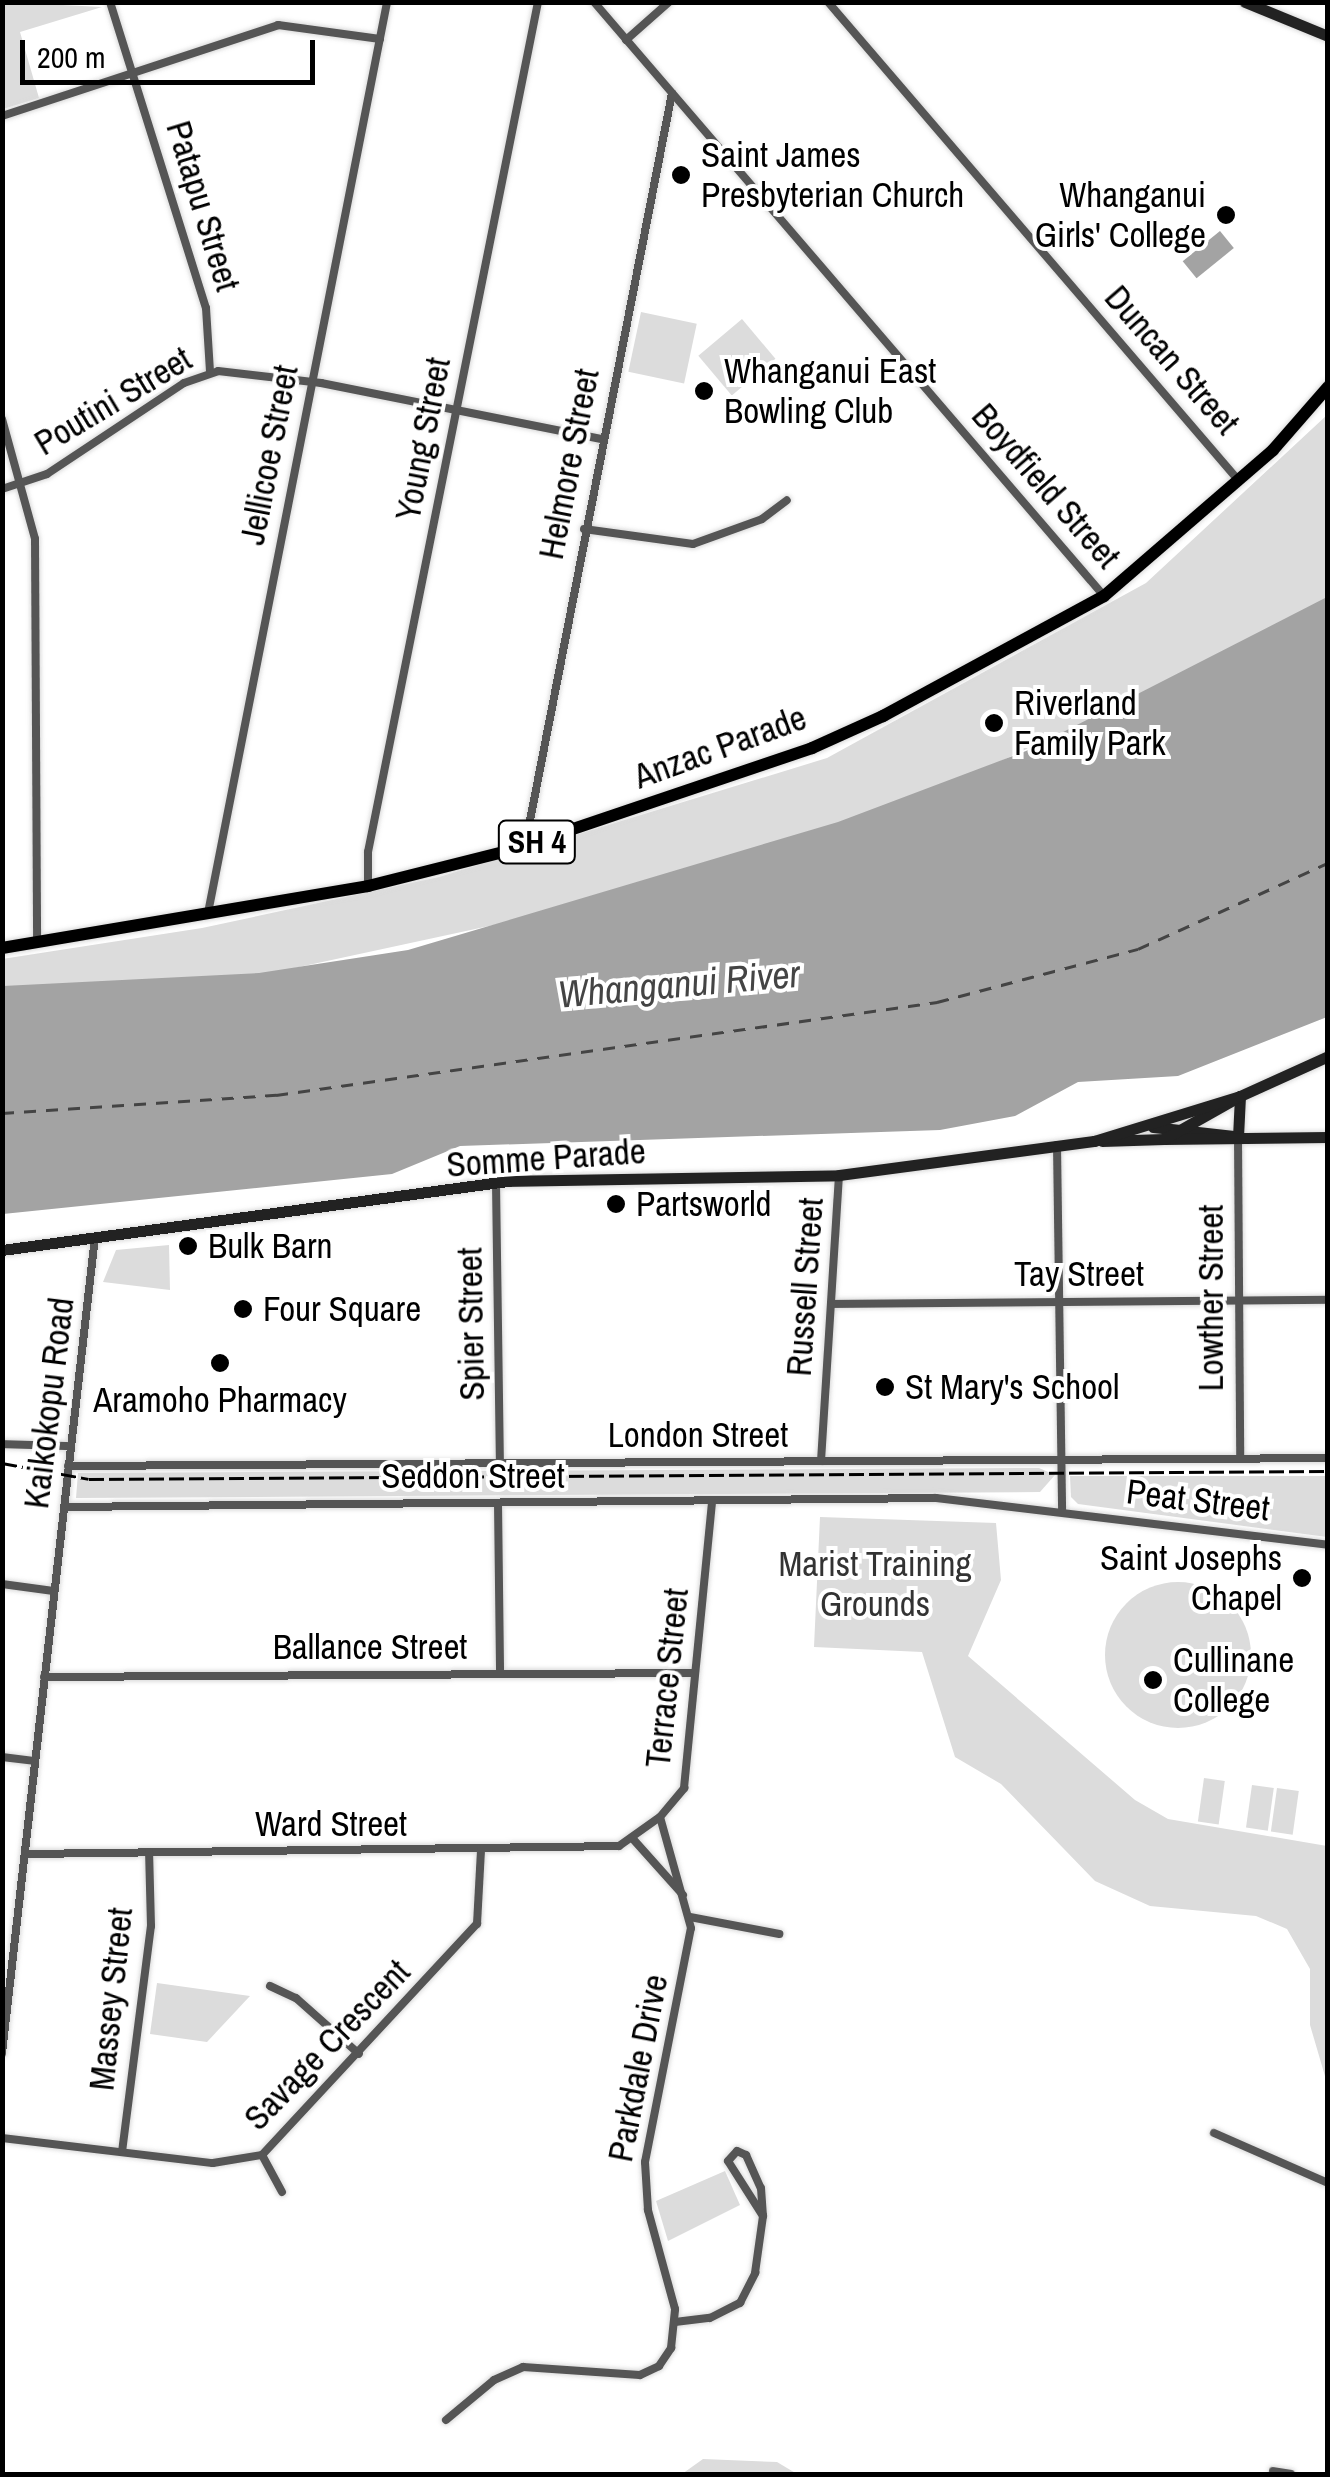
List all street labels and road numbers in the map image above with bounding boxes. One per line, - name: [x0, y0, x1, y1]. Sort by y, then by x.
- street label: Patapu Street: [157, 116, 249, 296]
- street label: Duncan Street: [1096, 277, 1248, 443]
- street label: Poutini Street: [27, 338, 199, 464]
- street label: Young Street: [387, 354, 459, 524]
- street label: Jellicoe Street: [231, 362, 307, 548]
- street label: Helmore Street: [530, 365, 608, 563]
- street label: Boydfield Street: [963, 395, 1129, 577]
- street label: Anzac Parade: [628, 696, 812, 798]
- road number: SH 4: [497, 815, 577, 869]
- street label: Somme Parade: [445, 1130, 647, 1186]
- street label: Russell Street: [778, 1196, 832, 1378]
- street label: Lowther Street: [1190, 1205, 1232, 1391]
- street label: Spier Street: [449, 1247, 493, 1401]
- street label: Tay Street: [1014, 1253, 1144, 1295]
- street label: Kaikokopu Road: [15, 1295, 83, 1511]
- street label: London Street: [608, 1414, 788, 1456]
- street label: Seddon Street: [381, 1455, 565, 1497]
- street label: Peat Street: [1124, 1470, 1272, 1530]
- street label: Terrace Street: [637, 1586, 697, 1770]
- street label: Ballance Street: [273, 1626, 467, 1668]
- street label: Ward Street: [255, 1803, 407, 1845]
- street label: Massey Street: [81, 1906, 141, 2092]
- street label: Savage Crescent: [235, 1951, 419, 2139]
- street label: Parkdale Drive: [599, 1971, 677, 2165]

